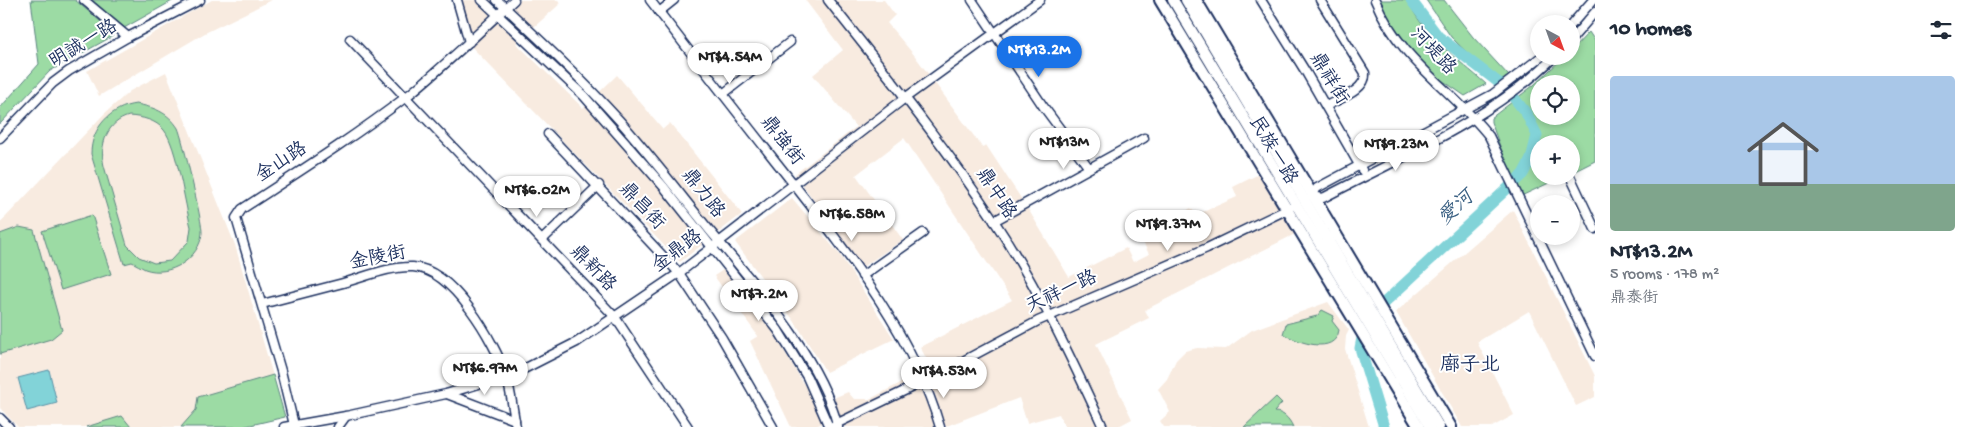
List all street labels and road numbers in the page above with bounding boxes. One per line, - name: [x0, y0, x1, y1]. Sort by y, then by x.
- street label: 明誠一路: [45, 15, 123, 74]
- street label: 河堤路: [1404, 23, 1461, 81]
- street label: 鼎祥街: [1303, 48, 1353, 109]
- street label: 鼎強街: [754, 111, 808, 171]
- street label: 民族一路: [1243, 112, 1302, 190]
- street label: 金山路: [251, 137, 312, 188]
- street label: 鼎中路: [970, 163, 1021, 224]
- street label: 鼎力路: [675, 164, 729, 224]
- street label: 鼎昌街: [613, 178, 669, 236]
- street label: 金鼎路: [648, 225, 708, 278]
- street label: 鼎新路: [564, 240, 621, 297]
- street label: 金陵街: [348, 241, 408, 276]
- street label: 天祥一路: [1022, 266, 1101, 319]

